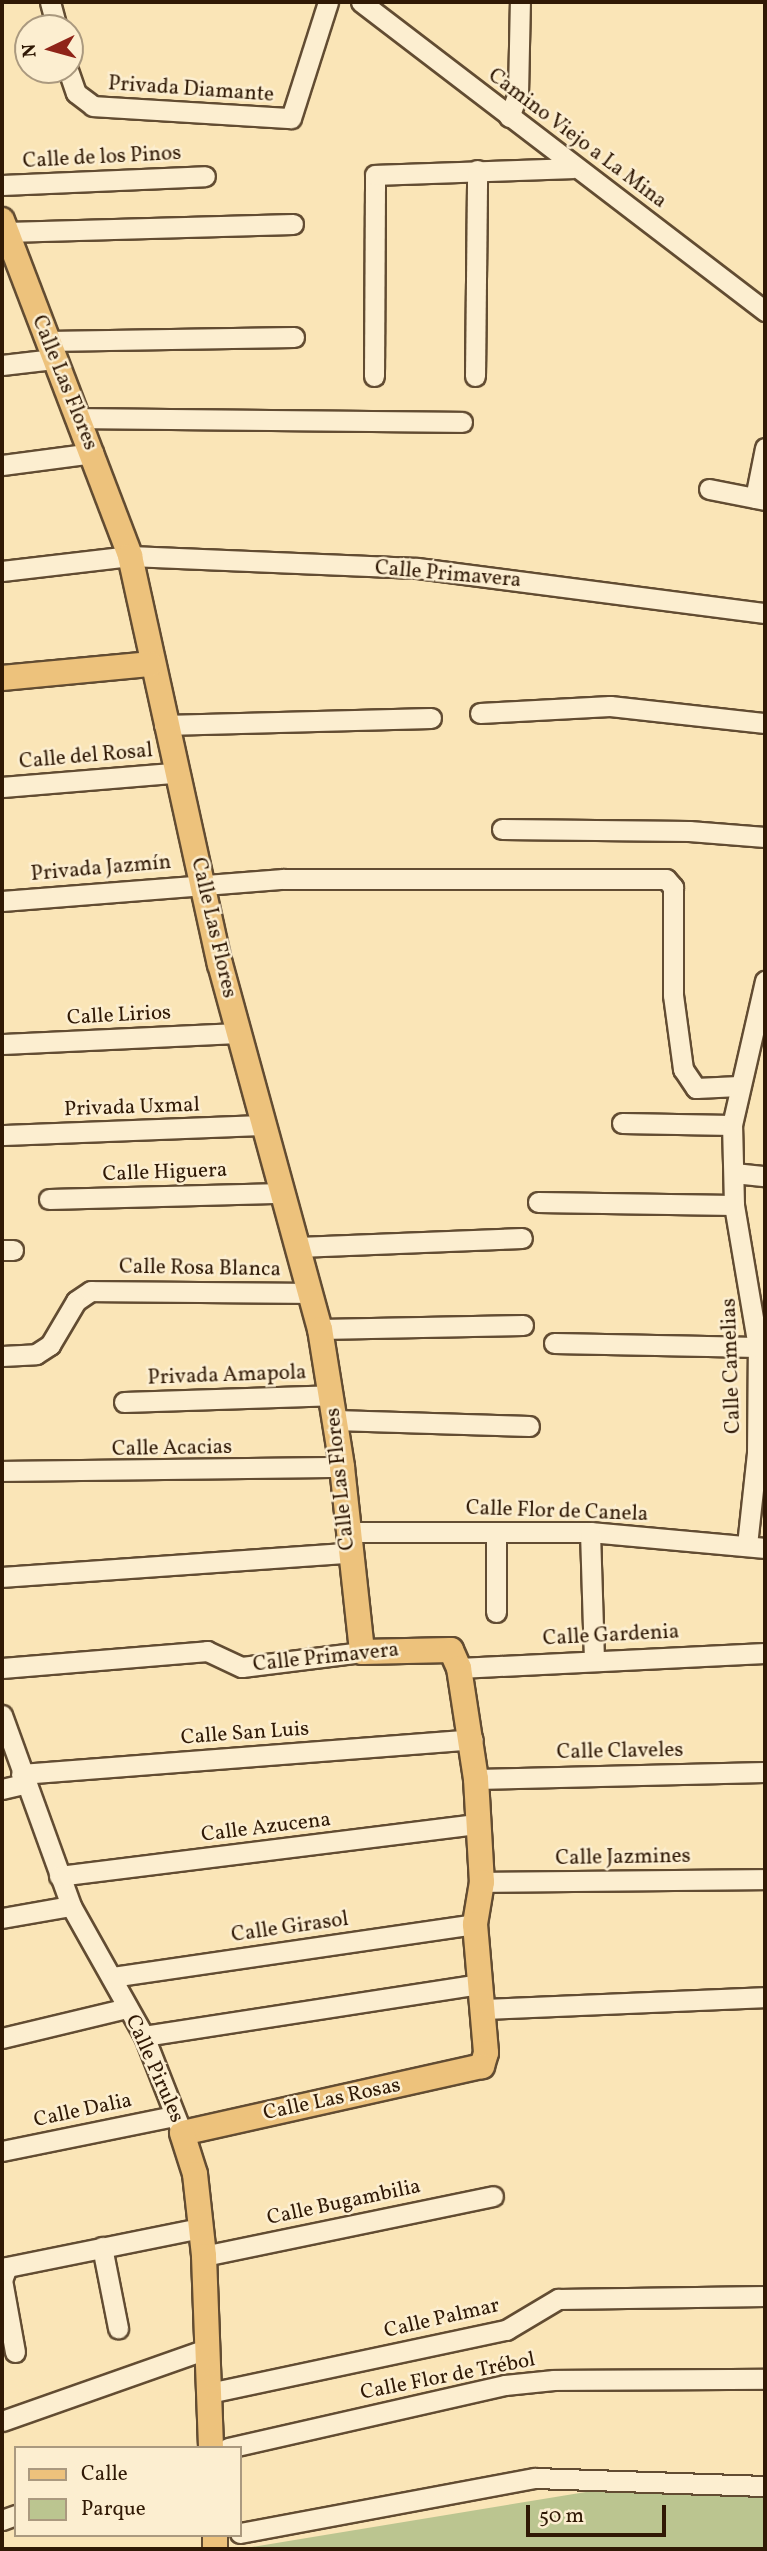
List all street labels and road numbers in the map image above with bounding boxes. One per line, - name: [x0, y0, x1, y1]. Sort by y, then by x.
- street label: Camino Viejo a La Mina: [482, 63, 672, 215]
- street label: Privada Diamante: [107, 72, 275, 108]
- street label: Calle de los Pinos: [22, 141, 182, 175]
- street label: Calle Las Flores: [25, 312, 103, 454]
- street label: Calle Primavera: [374, 556, 522, 594]
- street label: Calle del Rosal: [18, 739, 154, 775]
- street label: Privada Jazmín: [30, 850, 172, 888]
- street label: Calle Las Flores: [185, 855, 241, 1001]
- street label: Calle Lirios: [66, 1001, 172, 1031]
- street label: Privada Uxmal: [64, 1093, 200, 1123]
- street label: Calle Higuera: [102, 1158, 228, 1188]
- street label: Calle Rosa Blanca: [119, 1255, 281, 1283]
- street label: Calle Camelias: [717, 1298, 747, 1434]
- street label: Privada Amapola: [147, 1361, 307, 1391]
- street label: Calle Las Flores: [321, 1406, 361, 1552]
- street label: Calle Acacias: [112, 1435, 232, 1463]
- street label: Calle Flor de Canela: [465, 1496, 649, 1528]
- street label: Calle Gardenia: [542, 1620, 680, 1652]
- street label: Calle Primavera: [252, 1638, 400, 1678]
- street label: Calle San Luis: [180, 1717, 310, 1751]
- street label: Calle Claveles: [556, 1738, 684, 1766]
- street label: Calle Azucena: [200, 1808, 332, 1848]
- street label: Calle Jazmines: [555, 1844, 691, 1872]
- street label: Calle Girasol: [230, 1907, 350, 1949]
- street label: Calle Pirules: [119, 2011, 189, 2127]
- street label: Calle Las Rosas: [261, 2073, 403, 2127]
- street label: Calle Dalia: [32, 2088, 134, 2134]
- street label: Calle Bugambilia: [265, 2174, 423, 2232]
- street label: Calle Palmar: [382, 2293, 502, 2345]
- street label: Calle Flor de Trébol: [358, 2348, 538, 2406]

